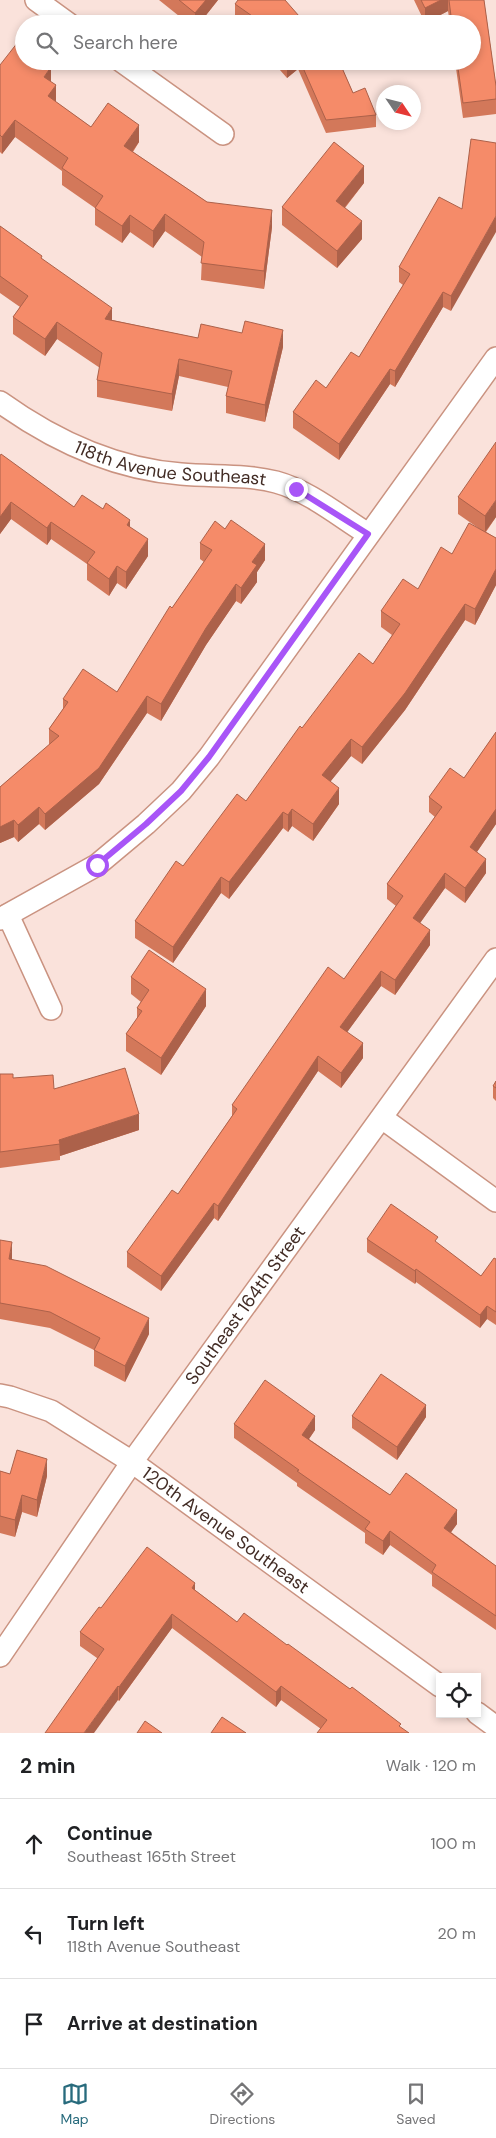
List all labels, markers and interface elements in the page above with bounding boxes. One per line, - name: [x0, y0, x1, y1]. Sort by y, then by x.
- search box: [15, 15, 481, 70]
- icon: search: [33, 29, 61, 57]
- text: Search here: [73, 30, 178, 55]
- north arrow: [376, 85, 421, 130]
- street label: 118th Avenue Southeast: [71, 435, 268, 492]
- route end: [285, 478, 308, 501]
- route start: [86, 854, 109, 877]
- street label: Southeast 164th Street: [180, 1221, 311, 1390]
- street label: 120th Avenue Southeast: [137, 1461, 314, 1599]
- map controls: [436, 1673, 481, 1718]
- button: locate: [436, 1673, 481, 1718]
- text: 2 min: [20, 1752, 76, 1780]
- text: Walk · 120 m: [386, 1755, 476, 1776]
- text: Continue: [67, 1821, 153, 1846]
- icon: ahead: [20, 1830, 48, 1858]
- text: 100 m: [431, 1833, 476, 1854]
- text: Southeast 165th Street: [67, 1846, 236, 1867]
- text: Turn left: [67, 1911, 145, 1936]
- icon: left: [20, 1920, 48, 1948]
- text: 20 m: [437, 1923, 476, 1944]
- text: 118th Avenue Southeast: [67, 1936, 240, 1957]
- icon: arrive: [20, 2010, 48, 2038]
- text: Arrive at destination: [67, 2011, 258, 2036]
- tab: Map: [60, 2080, 89, 2128]
- tab: Directions: [210, 2080, 275, 2128]
- tab: Saved: [396, 2080, 436, 2128]

